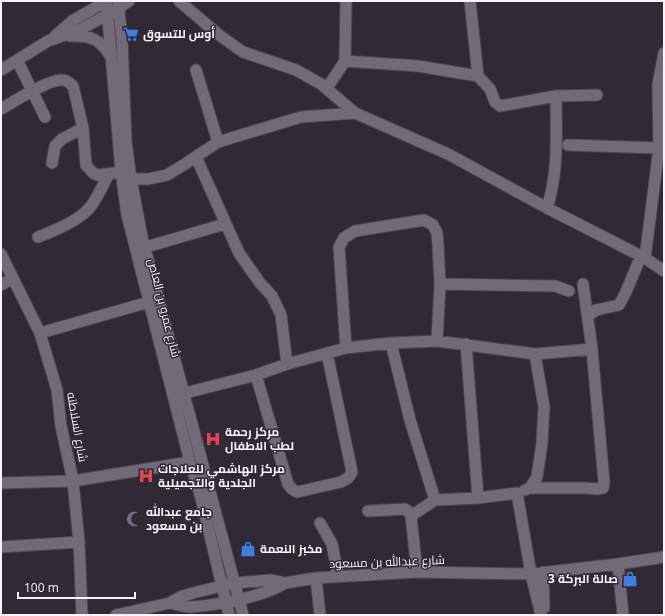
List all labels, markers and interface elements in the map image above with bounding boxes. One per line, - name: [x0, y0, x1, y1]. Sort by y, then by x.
- supermarket icon: أوس للتسوق: [122, 25, 140, 43]
- place label: أوس للتسوق: [143, 25, 215, 42]
- street label: شارع عمرو بن العاص: [144, 257, 185, 359]
- street label: شارع السلاطنه: [63, 391, 92, 463]
- place label: مركز رحمة لطب الاطفال: [225, 423, 294, 454]
- hospital icon: مركز رحمة لطب الاطفال: [204, 430, 222, 448]
- place label: مركز الهاشمي للعلاجات الجلدية والتجميلية: [158, 460, 285, 491]
- hospital icon: مركز الهاشمي للعلاجات الجلدية والتجميلية: [137, 467, 155, 485]
- place label: جامع عبدالله بن مسعود: [146, 503, 212, 534]
- mosque icon: جامع عبدالله بن مسعود: [125, 510, 143, 528]
- shop icon: مخبز النعمة: [239, 540, 257, 558]
- place label: مخبز النعمة: [260, 540, 323, 557]
- street label: شارع عبدالله بن مسعود: [329, 551, 445, 572]
- place label: صالة البركة 3: [548, 570, 618, 587]
- shop icon: صالة البركة 3: [621, 570, 639, 588]
- scale bar: [18, 574, 135, 600]
- text: 100 m: [24, 579, 59, 596]

